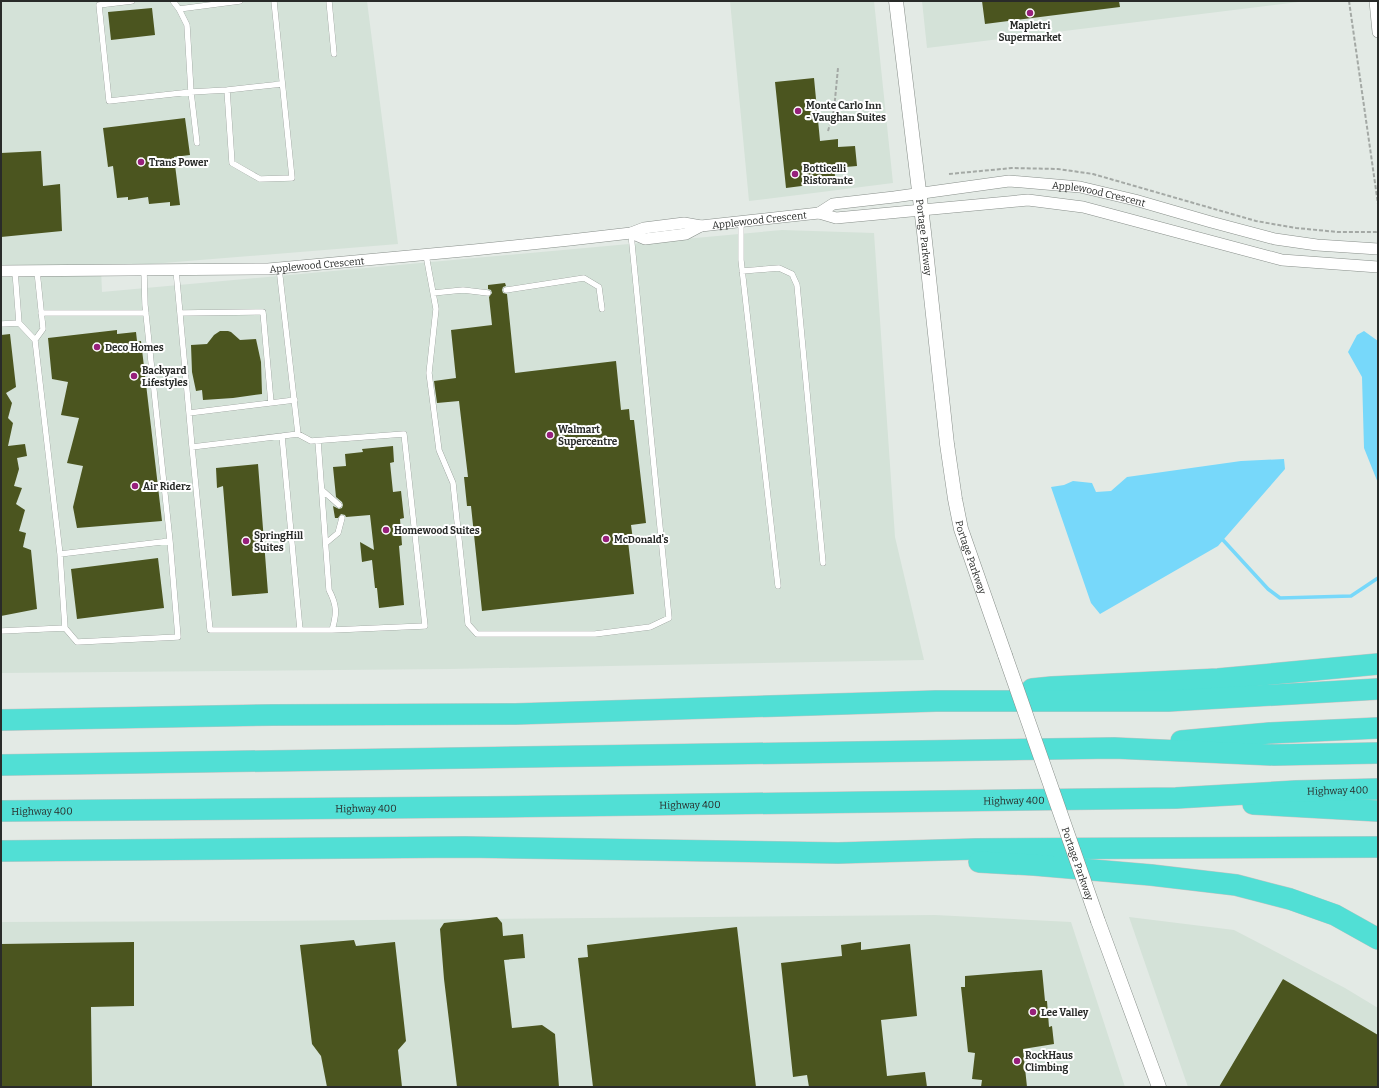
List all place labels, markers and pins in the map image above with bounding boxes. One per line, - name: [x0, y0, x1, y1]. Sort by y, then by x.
- marker: Mapletri Supermarket: [1025, 8, 1035, 18]
- place label: Mapletri Supermarket: [998, 20, 1062, 44]
- place label: Monte Carlo Inn - Vaughan Suites: [806, 100, 886, 124]
- marker: Monte Carlo Inn - Vaughan Suites: [793, 106, 803, 116]
- marker: Trans Power: [136, 157, 146, 167]
- place label: Trans Power: [149, 157, 209, 169]
- place label: Botticelli Ristorante: [803, 163, 854, 187]
- marker: Botticelli Ristorante: [790, 169, 800, 179]
- marker: Deco Homes: [92, 342, 102, 352]
- place label: Deco Homes: [105, 342, 164, 354]
- place label: Backyard Lifestyles: [142, 365, 188, 389]
- marker: Backyard Lifestyles: [129, 371, 139, 381]
- place label: Walmart Supercentre: [558, 424, 618, 448]
- marker: Walmart Supercentre: [545, 430, 555, 440]
- marker: Air Riderz: [130, 481, 140, 491]
- place label: Air Riderz: [143, 481, 191, 493]
- marker: Homewood Suites: [381, 525, 391, 535]
- place label: Homewood Suites: [394, 525, 480, 537]
- place label: SpringHill Suites: [254, 530, 303, 554]
- marker: McDonald's: [601, 534, 611, 544]
- place label: McDonald's: [614, 534, 669, 546]
- marker: SpringHill Suites: [241, 536, 251, 546]
- marker: Lee Valley: [1028, 1007, 1038, 1017]
- place label: Lee Valley: [1041, 1007, 1089, 1019]
- place label: RockHaus Climbing: [1025, 1050, 1073, 1074]
- marker: RockHaus Climbing: [1012, 1056, 1022, 1066]

